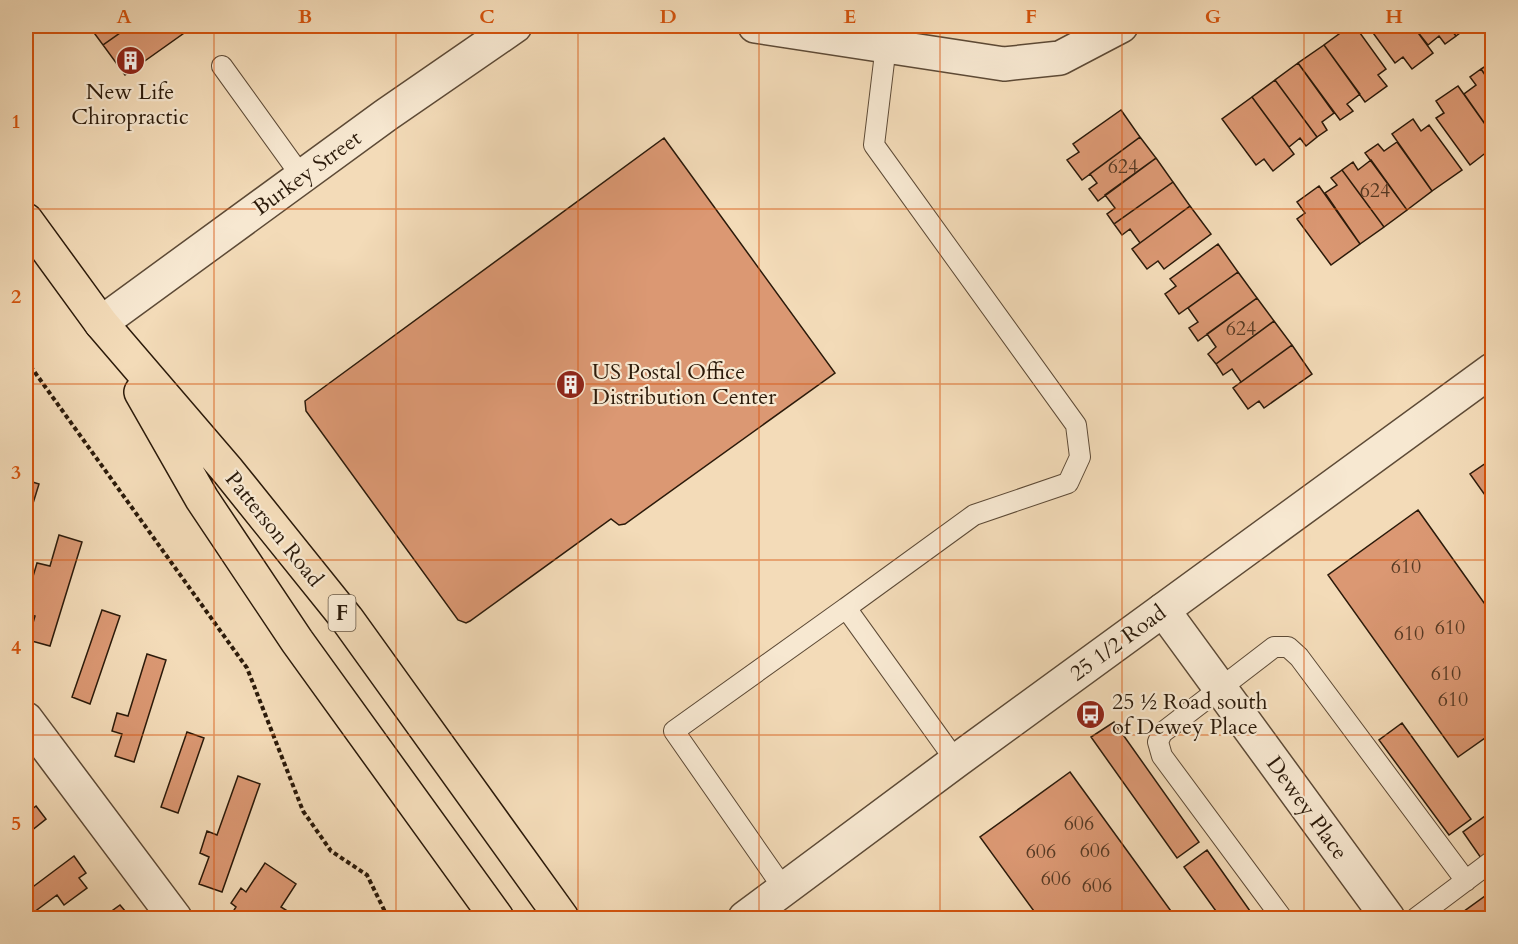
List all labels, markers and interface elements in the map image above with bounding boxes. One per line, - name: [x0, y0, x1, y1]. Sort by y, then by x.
- text: A: [116, 3, 132, 30]
- text: B: [298, 3, 312, 30]
- text: C: [479, 3, 495, 30]
- text: D: [659, 3, 677, 30]
- text: E: [844, 3, 856, 30]
- text: F: [1025, 3, 1037, 30]
- text: G: [1205, 3, 1221, 30]
- text: H: [1385, 3, 1403, 30]
- building icon: New Life Chiropractic: [114, 44, 146, 76]
- place label: New Life Chiropractic: [71, 77, 189, 132]
- text: 1: [11, 108, 21, 135]
- street label: Burkey Street: [247, 123, 367, 223]
- house number: 624: [1108, 153, 1138, 180]
- house number: 624: [1360, 177, 1390, 204]
- text: 2: [11, 283, 21, 310]
- house number: 624: [1226, 315, 1256, 342]
- place label: US Postal Office Distribution Center: [592, 357, 777, 412]
- building icon: US Postal Office Distribution Center: [555, 369, 587, 401]
- text: 3: [11, 459, 21, 486]
- street label: Patterson Road: [218, 465, 330, 593]
- house number: 610: [1391, 553, 1421, 580]
- road number: F: [328, 595, 356, 631]
- street label: 25 1/2 Road: [1064, 598, 1173, 688]
- house number: 610: [1435, 614, 1465, 641]
- house number: 610: [1394, 620, 1424, 647]
- text: 4: [11, 634, 21, 661]
- house number: 610: [1431, 660, 1461, 687]
- house number: 610: [1438, 686, 1468, 713]
- place label: 25 ½ Road south of Dewey Place: [1112, 687, 1268, 742]
- bus stop icon: 25 ½ Road south of Dewey Place: [1075, 699, 1107, 731]
- street label: Dewey Place: [1259, 750, 1355, 866]
- text: 5: [11, 810, 21, 837]
- house number: 606: [1064, 810, 1094, 837]
- house number: 606: [1080, 837, 1110, 864]
- house number: 606: [1026, 838, 1056, 865]
- house number: 606: [1041, 865, 1071, 892]
- house number: 606: [1082, 872, 1112, 899]

